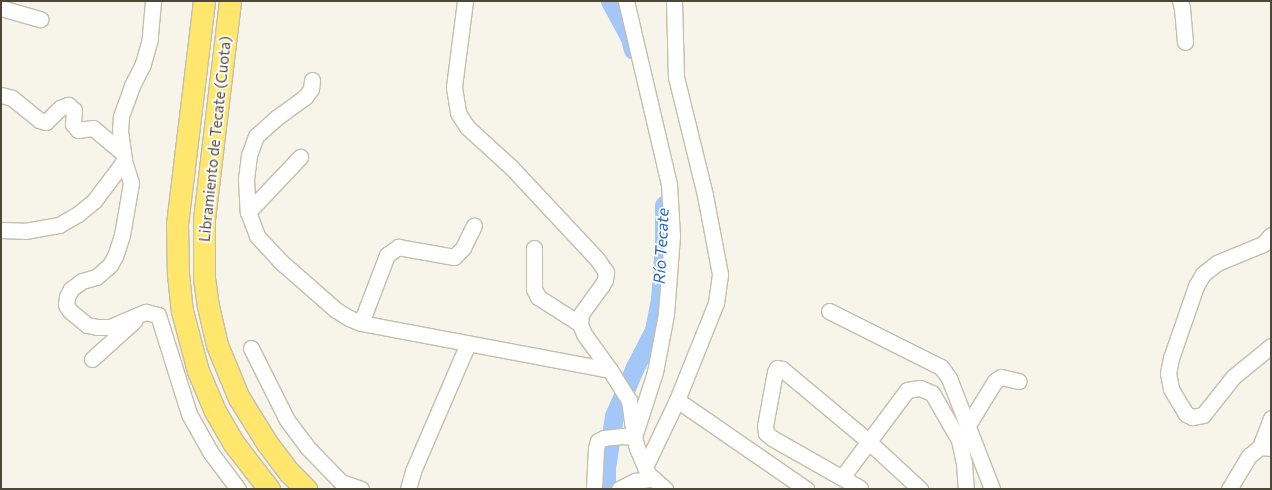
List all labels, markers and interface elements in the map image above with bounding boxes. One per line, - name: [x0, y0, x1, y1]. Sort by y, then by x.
- street label: Libramiento de Tecate (Cuota): [195, 35, 235, 243]
- water label: Río Tecate: [649, 208, 673, 284]

